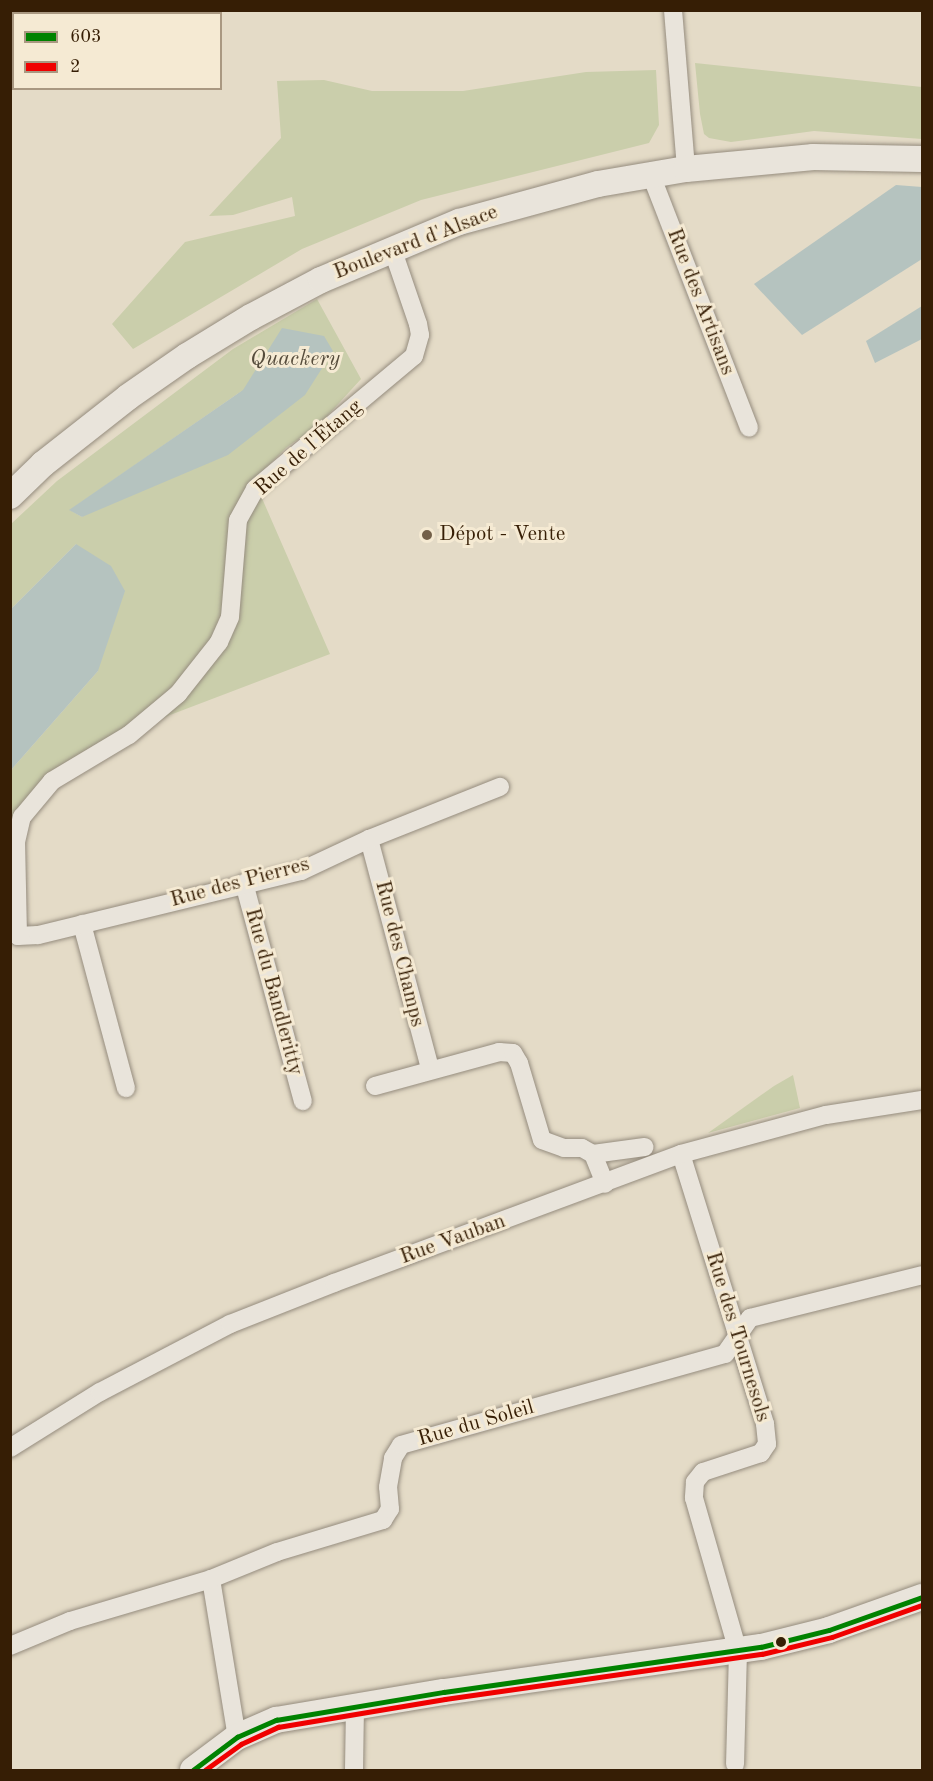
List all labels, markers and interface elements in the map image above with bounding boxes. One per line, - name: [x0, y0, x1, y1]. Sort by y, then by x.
- legend: [12, 12, 222, 90]
- text: 603: [70, 28, 101, 46]
- text: 2: [70, 58, 80, 76]
- street label: Boulevard d'Alsace: [330, 200, 502, 286]
- street label: Rue des Artisans: [660, 225, 740, 379]
- water label: Quackery: [250, 347, 340, 373]
- street label: Rue de l'Étang: [250, 395, 368, 501]
- place label: Dépot - Vente: [439, 522, 565, 548]
- marker: Dépot - Vente: [420, 528, 434, 542]
- street label: Rue des Pierres: [168, 852, 312, 914]
- street label: Rue des Champs: [369, 878, 429, 1030]
- street label: Rue du Bandleritty: [239, 905, 307, 1079]
- street label: Rue Vauban: [397, 1209, 509, 1271]
- street label: Rue des Tournesols: [699, 1249, 775, 1425]
- street label: Rue du Soleil: [415, 1395, 537, 1453]
- unlabelled marker: [775, 1636, 787, 1648]

